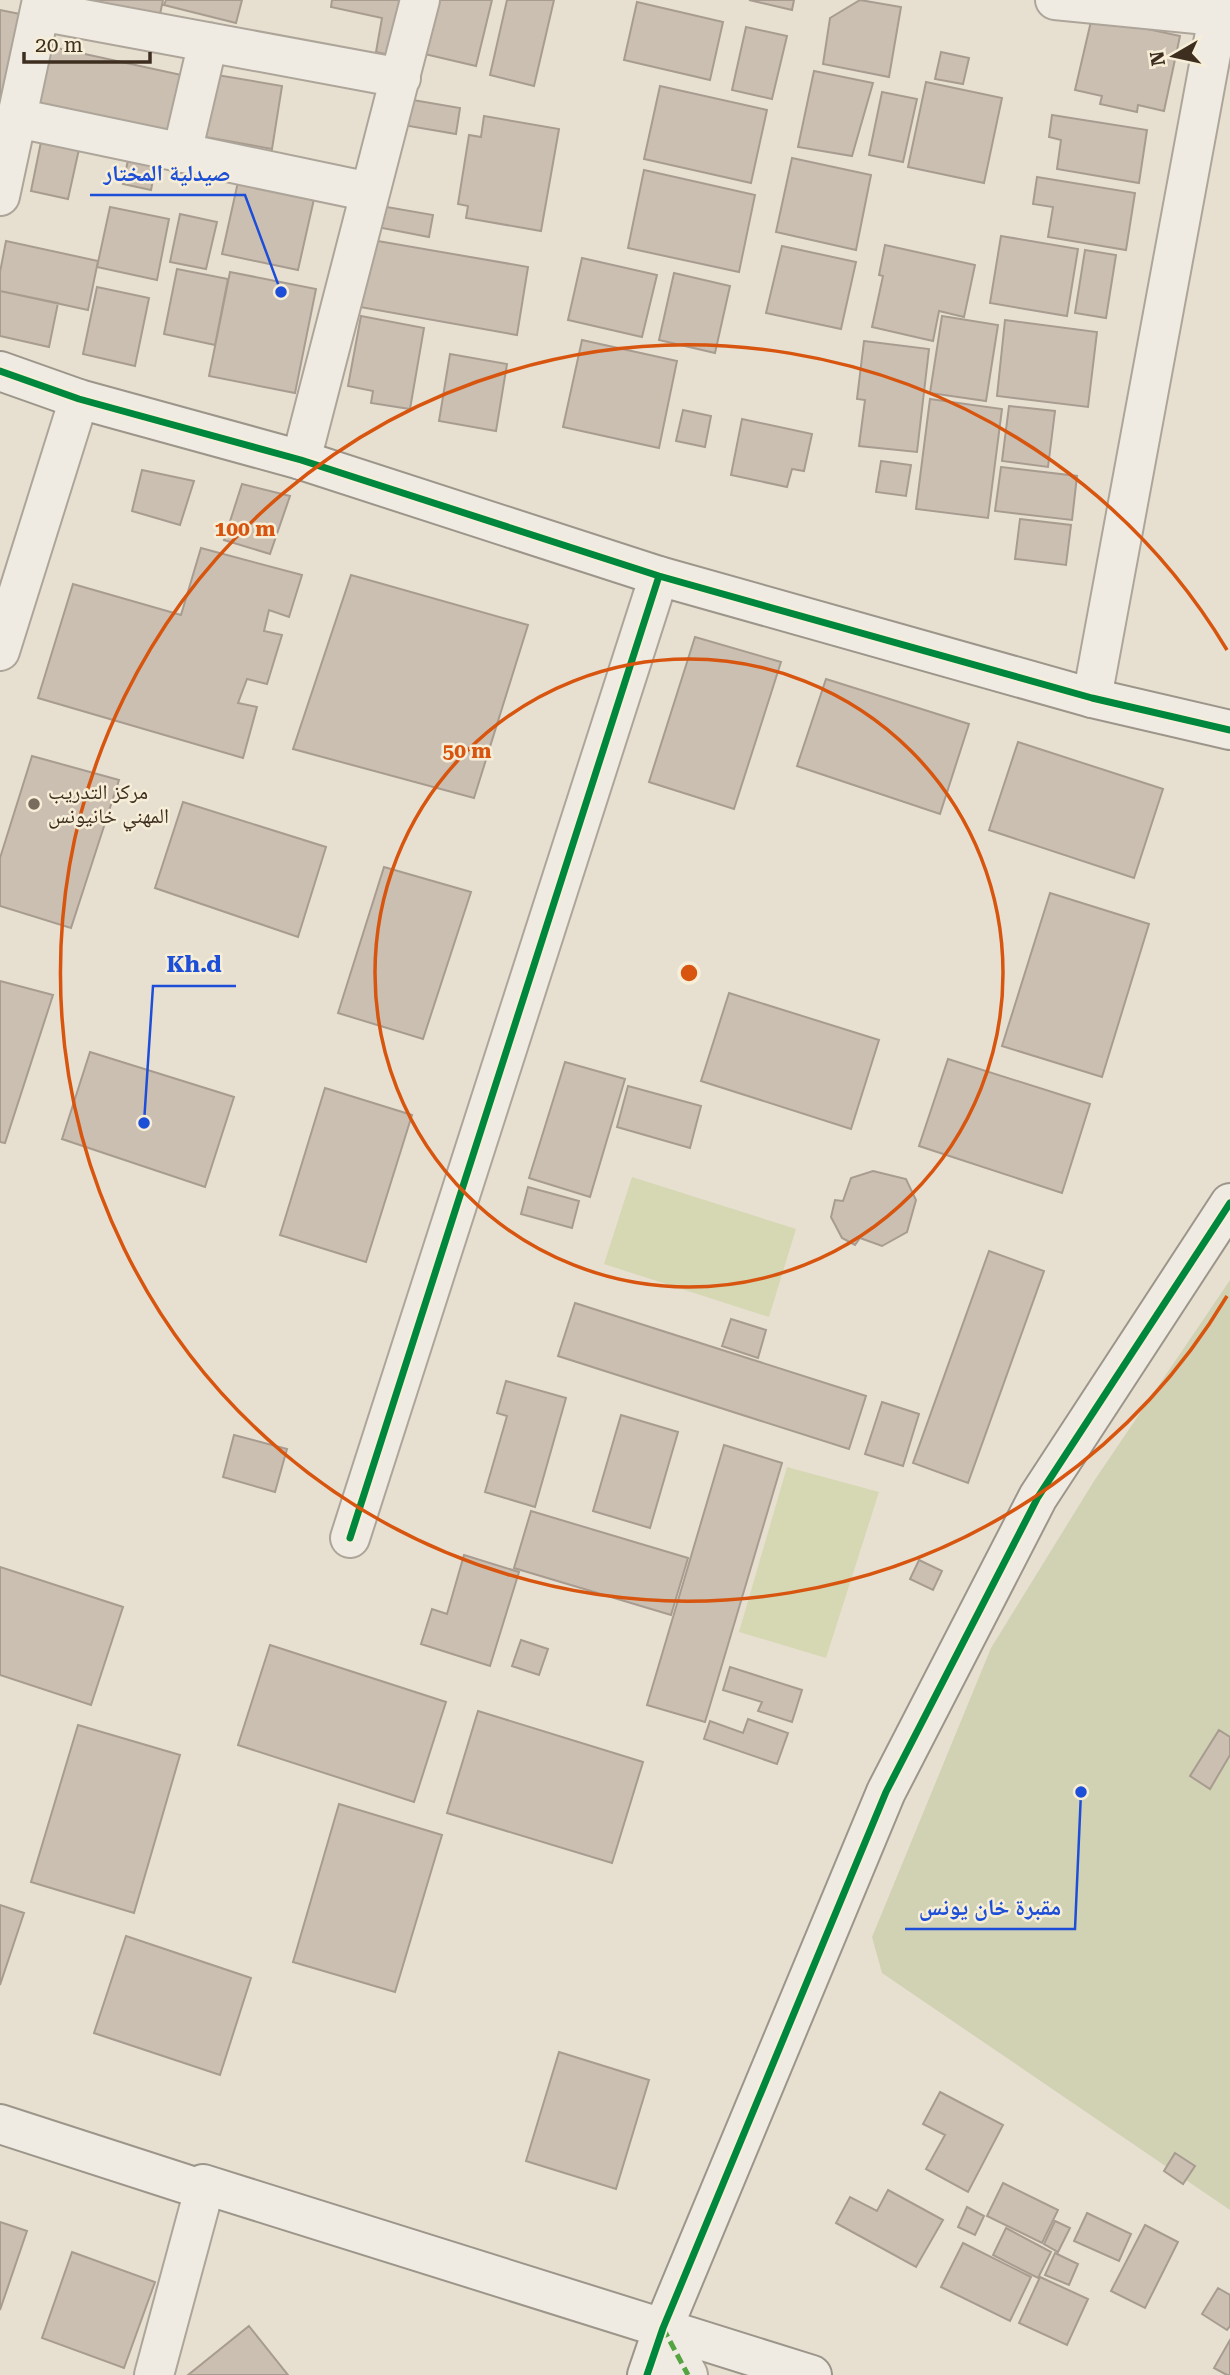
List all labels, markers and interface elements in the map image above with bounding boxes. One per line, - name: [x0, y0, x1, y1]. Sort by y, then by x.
- scale bar: [24, 21, 150, 65]
- north arrow: [1139, 21, 1209, 91]
- text: 20 m: [35, 33, 83, 57]
- text: N: [1145, 49, 1170, 68]
- callout: صيدلية المختار: [90, 151, 245, 195]
- text: صيدلية المختار: [102, 160, 231, 187]
- text: 100 m: [215, 517, 275, 541]
- text: 50 m: [442, 739, 492, 763]
- place label: مركز التدريب المهني خانيونس: [48, 780, 169, 832]
- marker: مركز التدريب المهني خانيونس: [26, 796, 42, 812]
- callout: Kh.d: [153, 942, 236, 986]
- text: Kh.d: [166, 951, 222, 978]
- centre of rings: [677, 961, 701, 985]
- callout: مقبرة خان يونس: [905, 1885, 1075, 1929]
- text: مقبرة خان يونس: [919, 1894, 1061, 1921]

